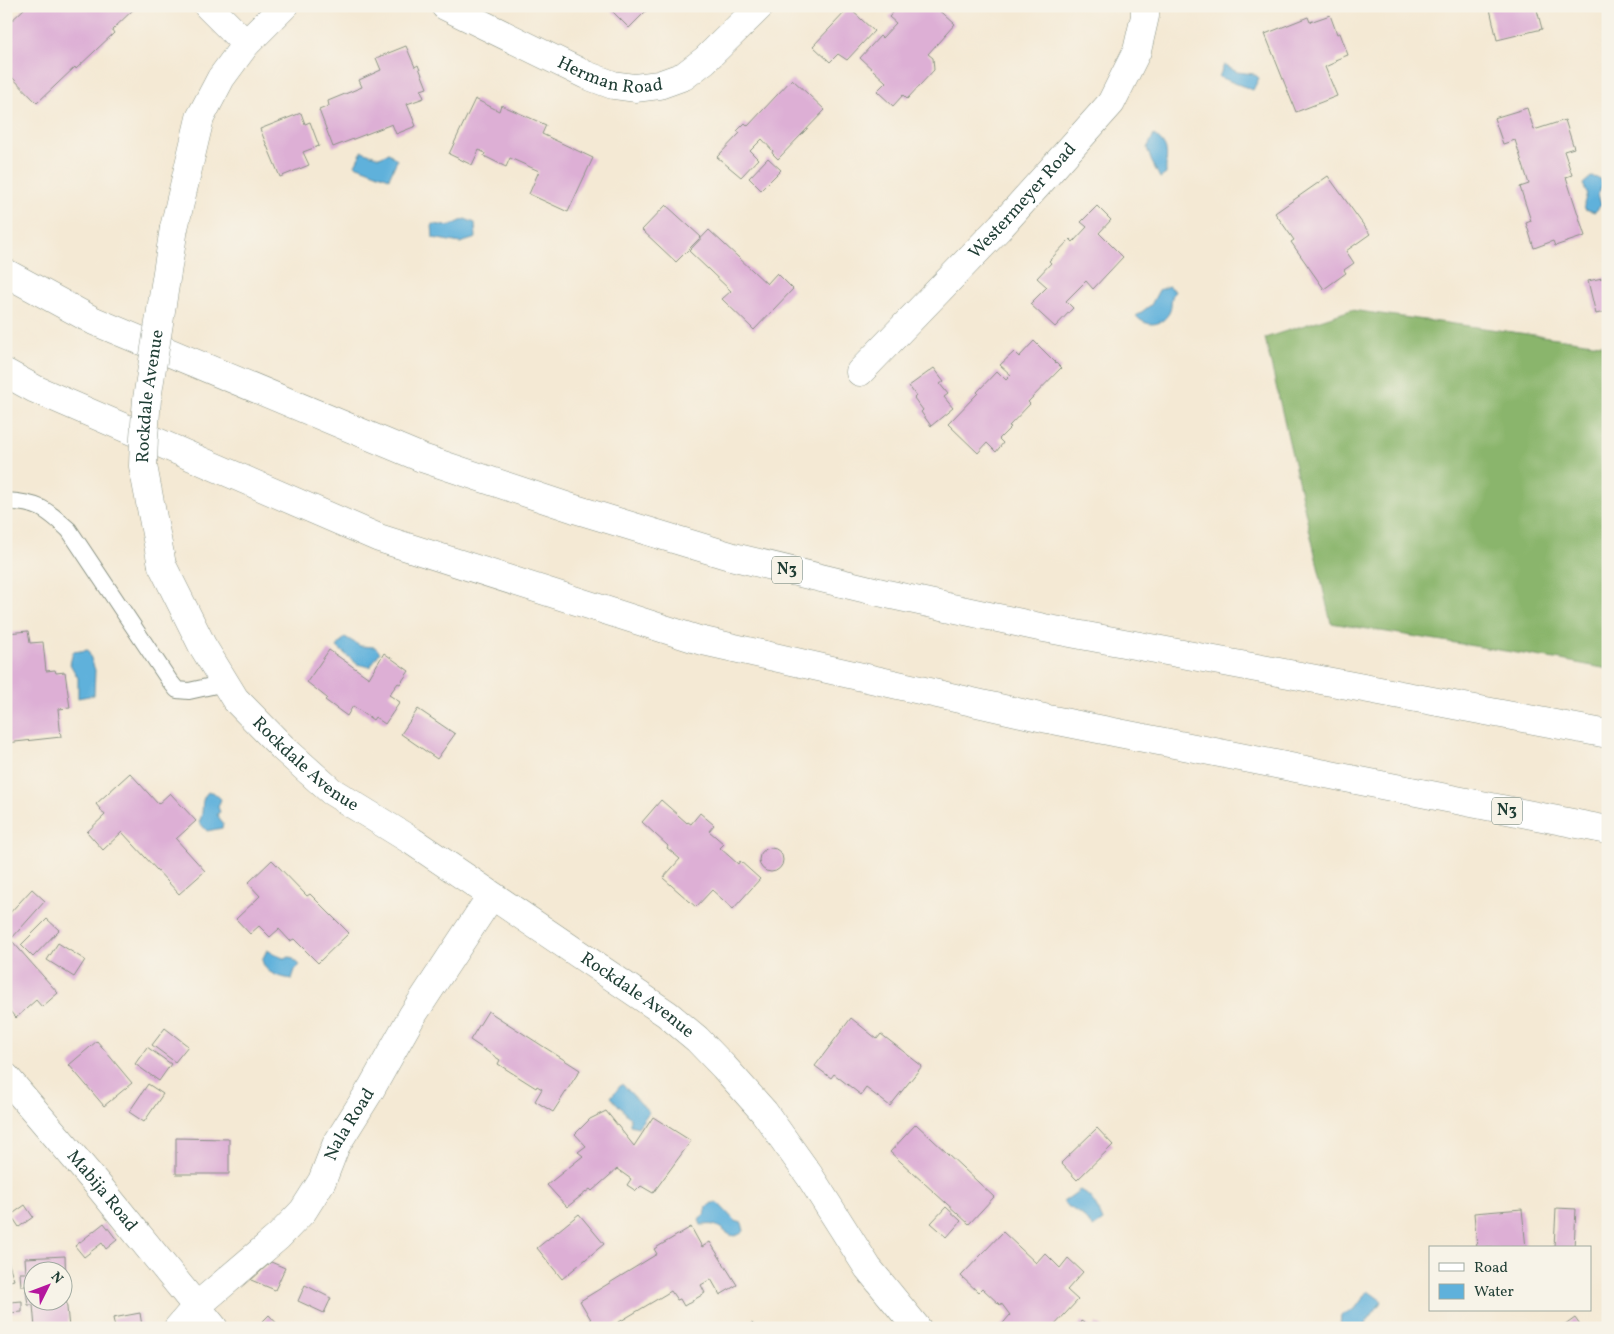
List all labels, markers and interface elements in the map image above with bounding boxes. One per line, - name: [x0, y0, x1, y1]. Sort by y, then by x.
- street label: Herman Road: [553, 50, 664, 101]
- street label: Westermeyer Road: [963, 137, 1082, 265]
- street label: Rockdale Avenue: [131, 328, 170, 463]
- road number: N3: [772, 556, 802, 584]
- street label: Rockdale Avenue: [246, 711, 363, 818]
- road number: N3: [1492, 798, 1522, 824]
- street label: Rockdale Avenue: [575, 946, 700, 1044]
- street label: Nala Road: [318, 1083, 381, 1165]
- street label: Mabija Road: [61, 1145, 143, 1237]
- legend: [1429, 1246, 1592, 1312]
- text: Road: [1474, 1258, 1508, 1279]
- north arrow: [22, 1262, 72, 1312]
- text: N: [46, 1268, 67, 1288]
- text: Water: [1474, 1282, 1514, 1303]

